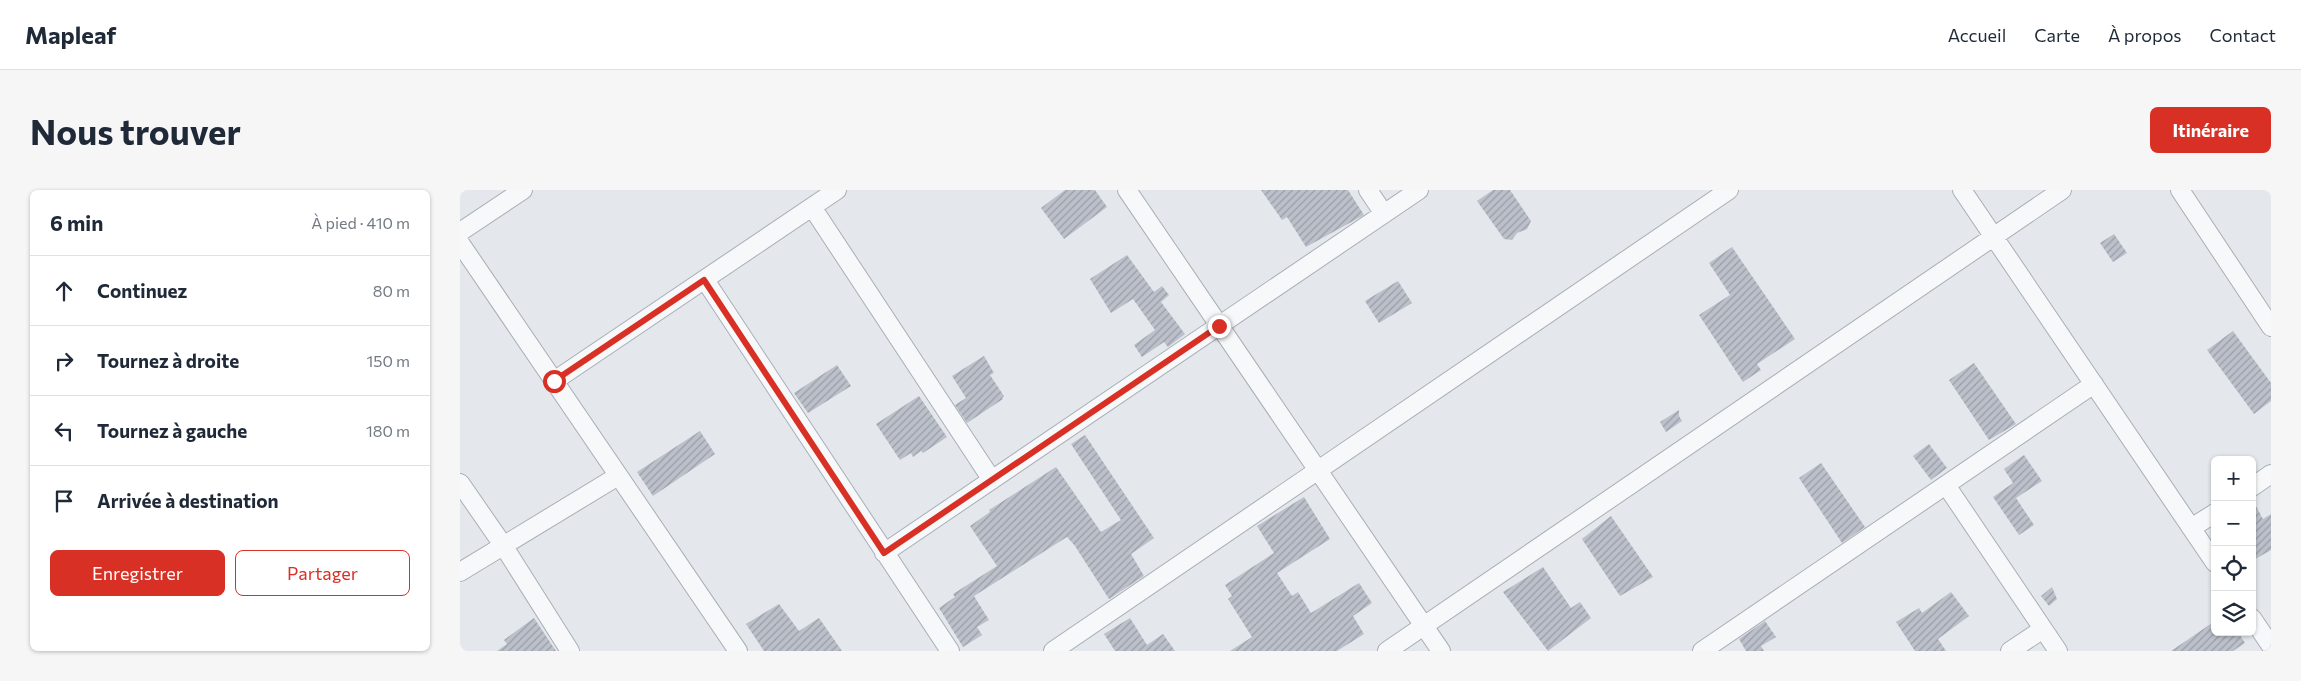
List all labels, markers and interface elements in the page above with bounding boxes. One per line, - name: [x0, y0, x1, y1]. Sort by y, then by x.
- text: Mapleaf: [25, 20, 116, 49]
- text: Accueil: [1948, 24, 2006, 46]
- text: Carte: [2034, 24, 2080, 46]
- text: À propos: [2108, 24, 2182, 46]
- text: Contact: [2210, 24, 2276, 46]
- button: Itinéraire: [2150, 107, 2271, 153]
- text: Nous trouver: [30, 109, 241, 152]
- text: 6 min: [50, 210, 103, 235]
- text: À pied · 410 m: [311, 213, 410, 232]
- icon: ahead: [50, 277, 78, 305]
- text: Continuez: [97, 279, 187, 302]
- text: 80 m: [373, 281, 410, 300]
- route end: [1208, 315, 1231, 338]
- icon: right: [50, 347, 78, 375]
- text: Tournez à droite: [97, 349, 239, 372]
- text: 150 m: [367, 351, 410, 370]
- route start: [543, 370, 566, 393]
- icon: left: [50, 417, 78, 445]
- text: Tournez à gauche: [97, 419, 247, 442]
- text: 180 m: [366, 421, 410, 440]
- map controls: [2211, 456, 2256, 636]
- button: +: [2211, 456, 2256, 501]
- icon: arrive: [50, 487, 78, 515]
- text: Arrivée à destination: [97, 489, 279, 512]
- button: −: [2211, 501, 2256, 546]
- button: locate: [2211, 546, 2256, 591]
- button: Enregistrer: [50, 550, 225, 596]
- button: Partager: [235, 550, 410, 596]
- button: layers: [2211, 591, 2256, 636]

